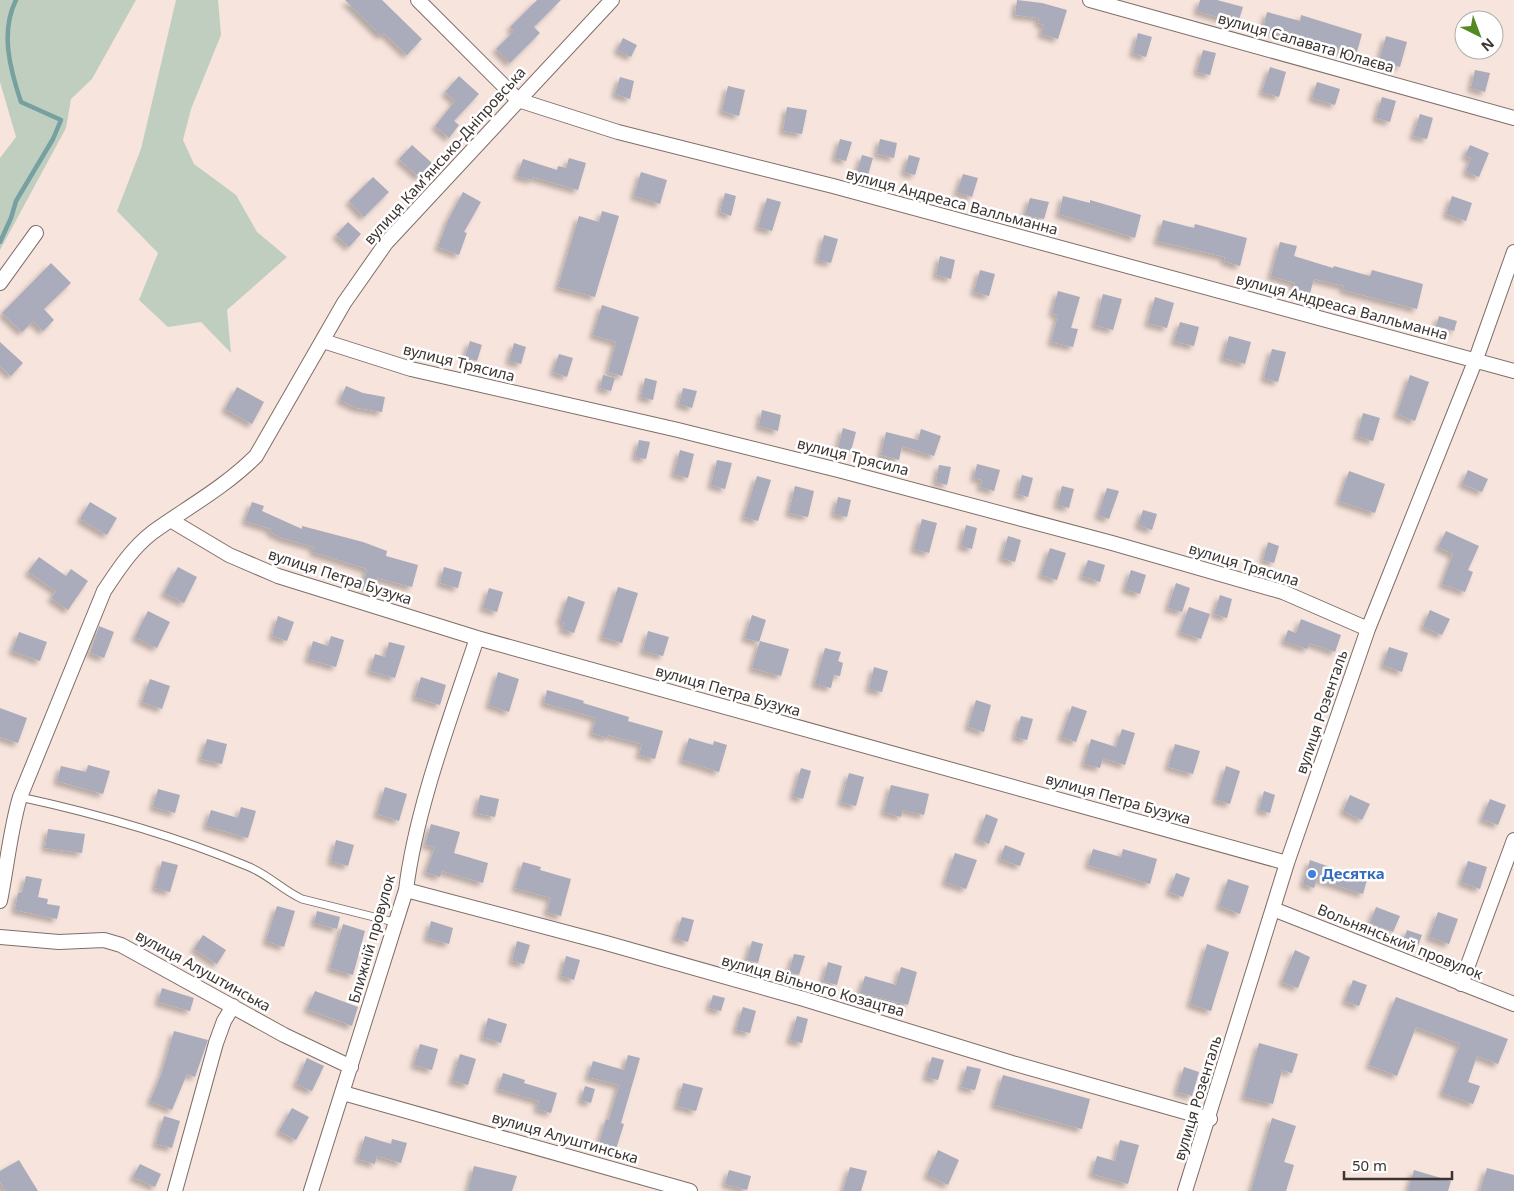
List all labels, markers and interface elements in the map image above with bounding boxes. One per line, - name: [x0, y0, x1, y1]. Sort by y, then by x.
- street label: вулиця Салавата Юлаєва: [1216, 7, 1397, 77]
- north arrow: [1454, 10, 1504, 60]
- text: N: [1477, 34, 1499, 56]
- street label: вулиця Кам’янсько-Дніпровська: [359, 62, 530, 249]
- street label: вулиця Андреаса Валльманна: [844, 163, 1061, 239]
- street label: вулиця Андреаса Валльманна: [1234, 268, 1451, 344]
- street label: вулиця Трясила: [401, 338, 517, 386]
- street label: вулиця Трясила: [795, 432, 911, 480]
- street label: вулиця Трясила: [1187, 538, 1302, 590]
- street label: вулиця Петра Бузука: [266, 543, 415, 609]
- street label: вулиця Розенталь: [1290, 647, 1352, 776]
- street label: вулиця Петра Бузука: [653, 660, 803, 720]
- street label: вулиця Петра Бузука: [1043, 768, 1193, 828]
- place label: Десятка: [1322, 863, 1385, 883]
- marker: Десятка: [1306, 868, 1318, 880]
- street label: Ближній провулок: [343, 872, 399, 1005]
- street label: Вольнянський провулок: [1315, 899, 1486, 983]
- street label: вулиця Алуштинська: [132, 925, 275, 1016]
- street label: вулиця Вільного Козацтва: [719, 949, 907, 1021]
- street label: вулиця Розенталь: [1168, 1033, 1226, 1163]
- street label: вулиця Алуштинська: [490, 1107, 641, 1168]
- scale bar: [1344, 1148, 1452, 1180]
- text: 50 m: [1352, 1155, 1387, 1175]

